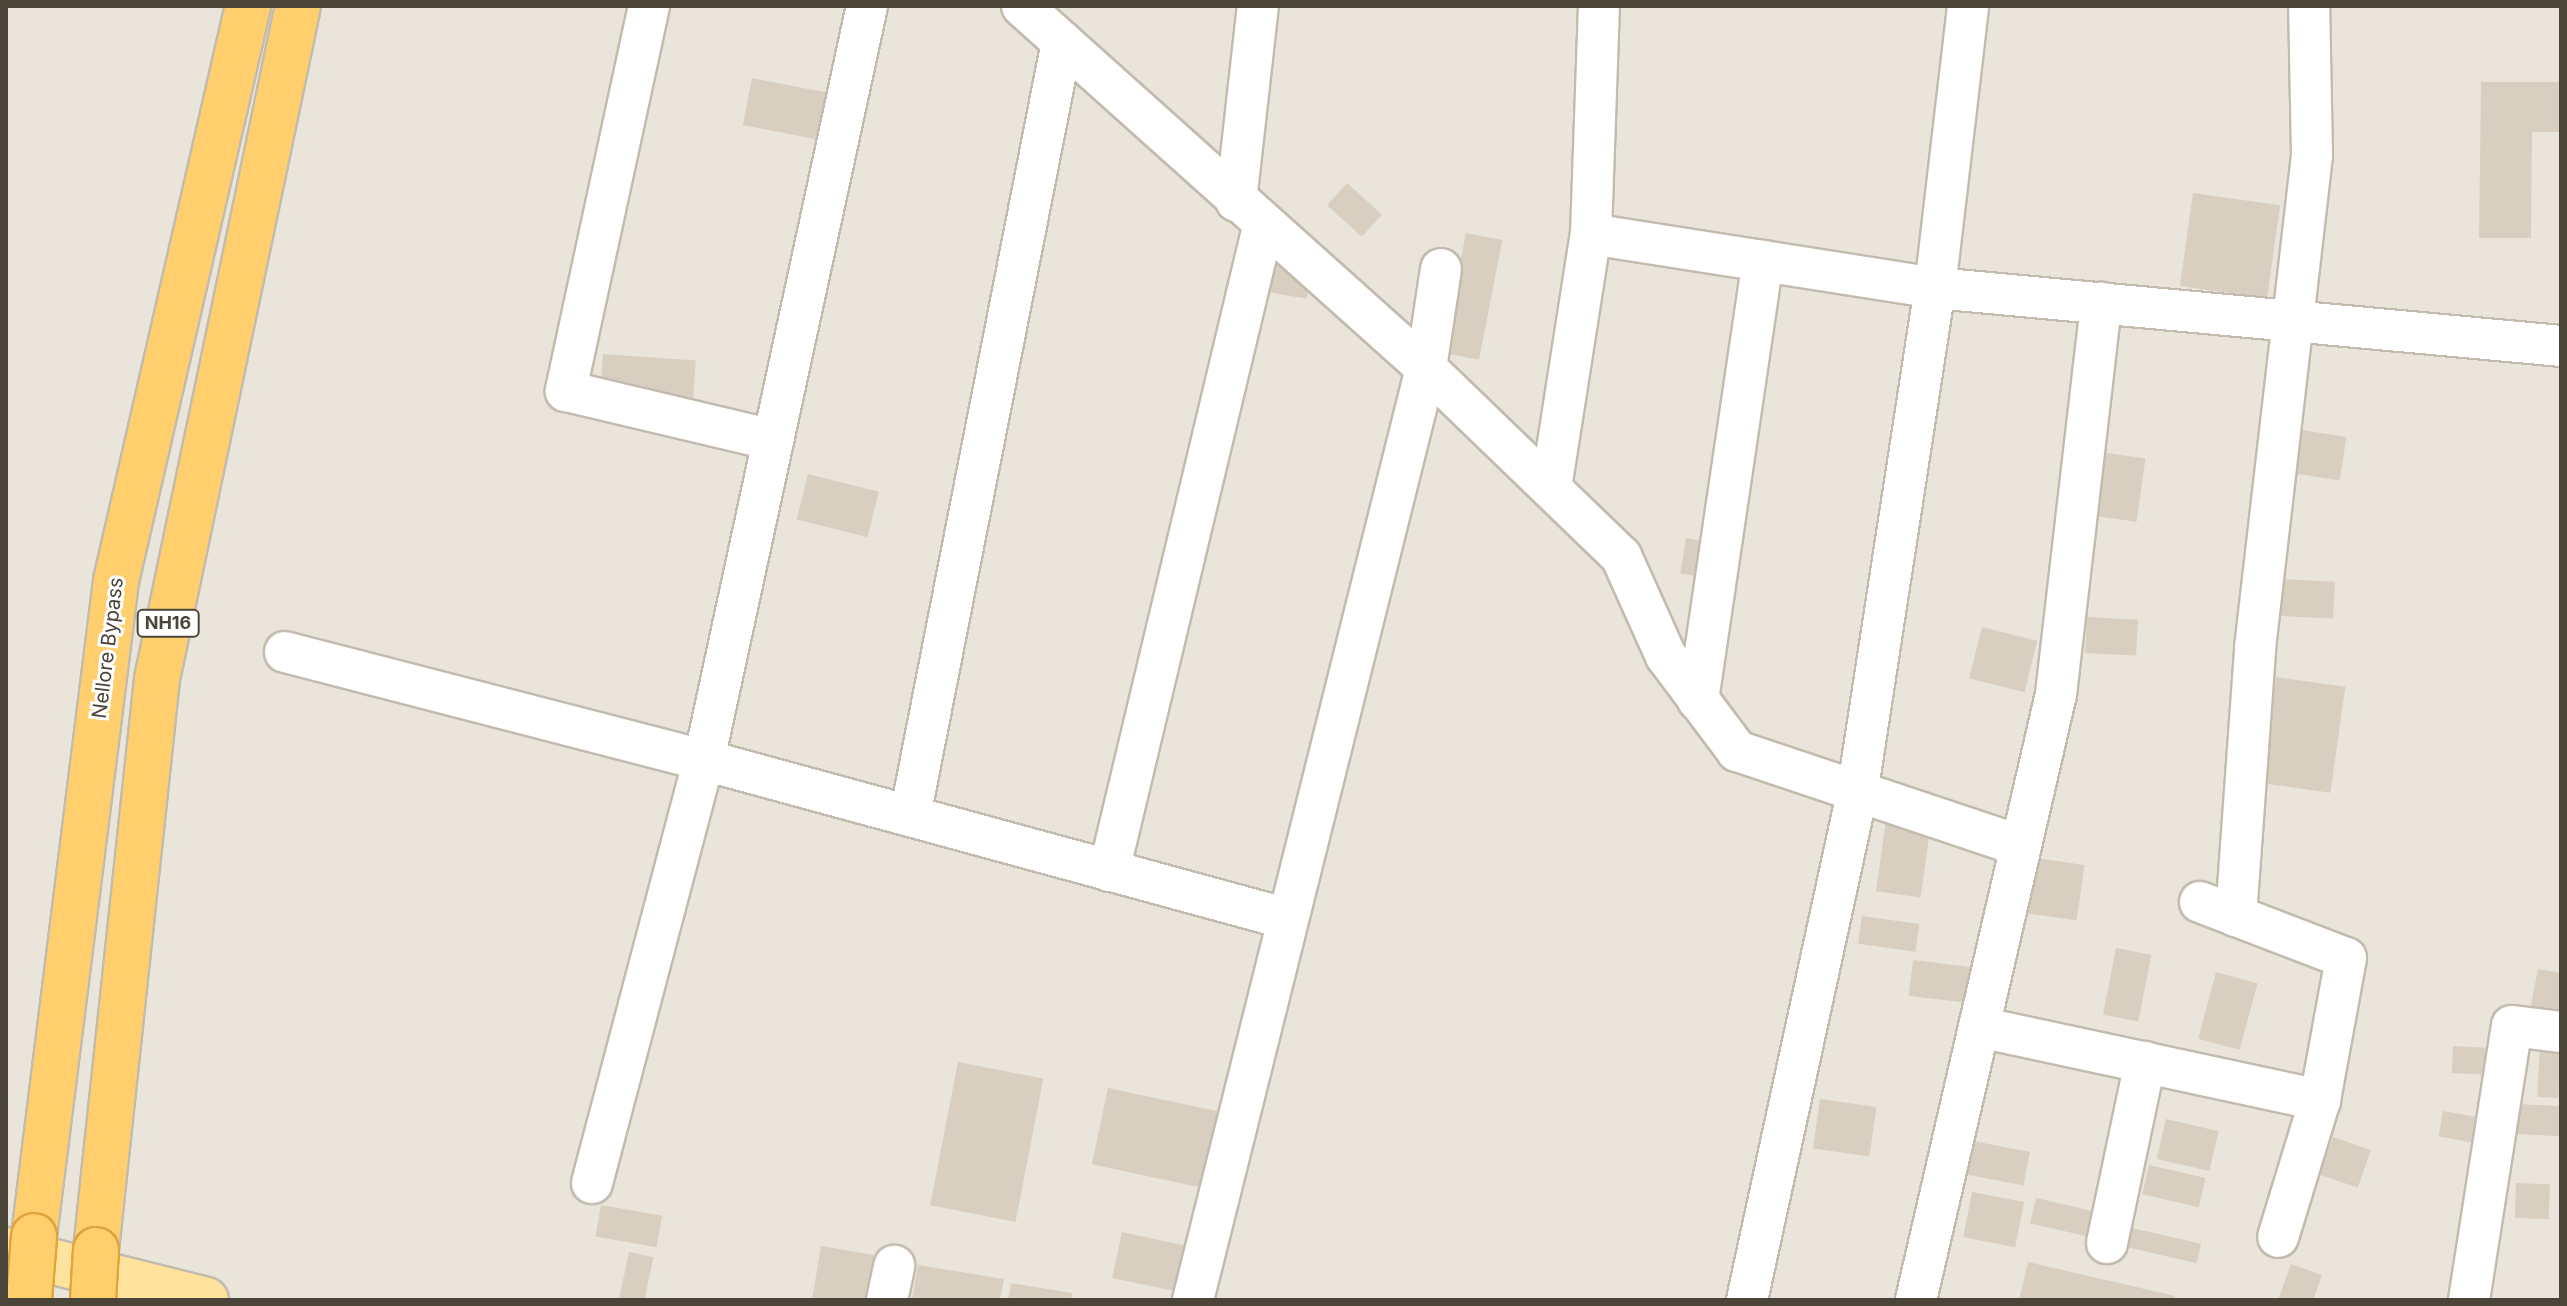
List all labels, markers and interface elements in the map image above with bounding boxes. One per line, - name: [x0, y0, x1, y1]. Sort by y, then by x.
- street label: Nellore Bypass: [87, 576, 129, 720]
- road number: NH16: [136, 609, 200, 637]

